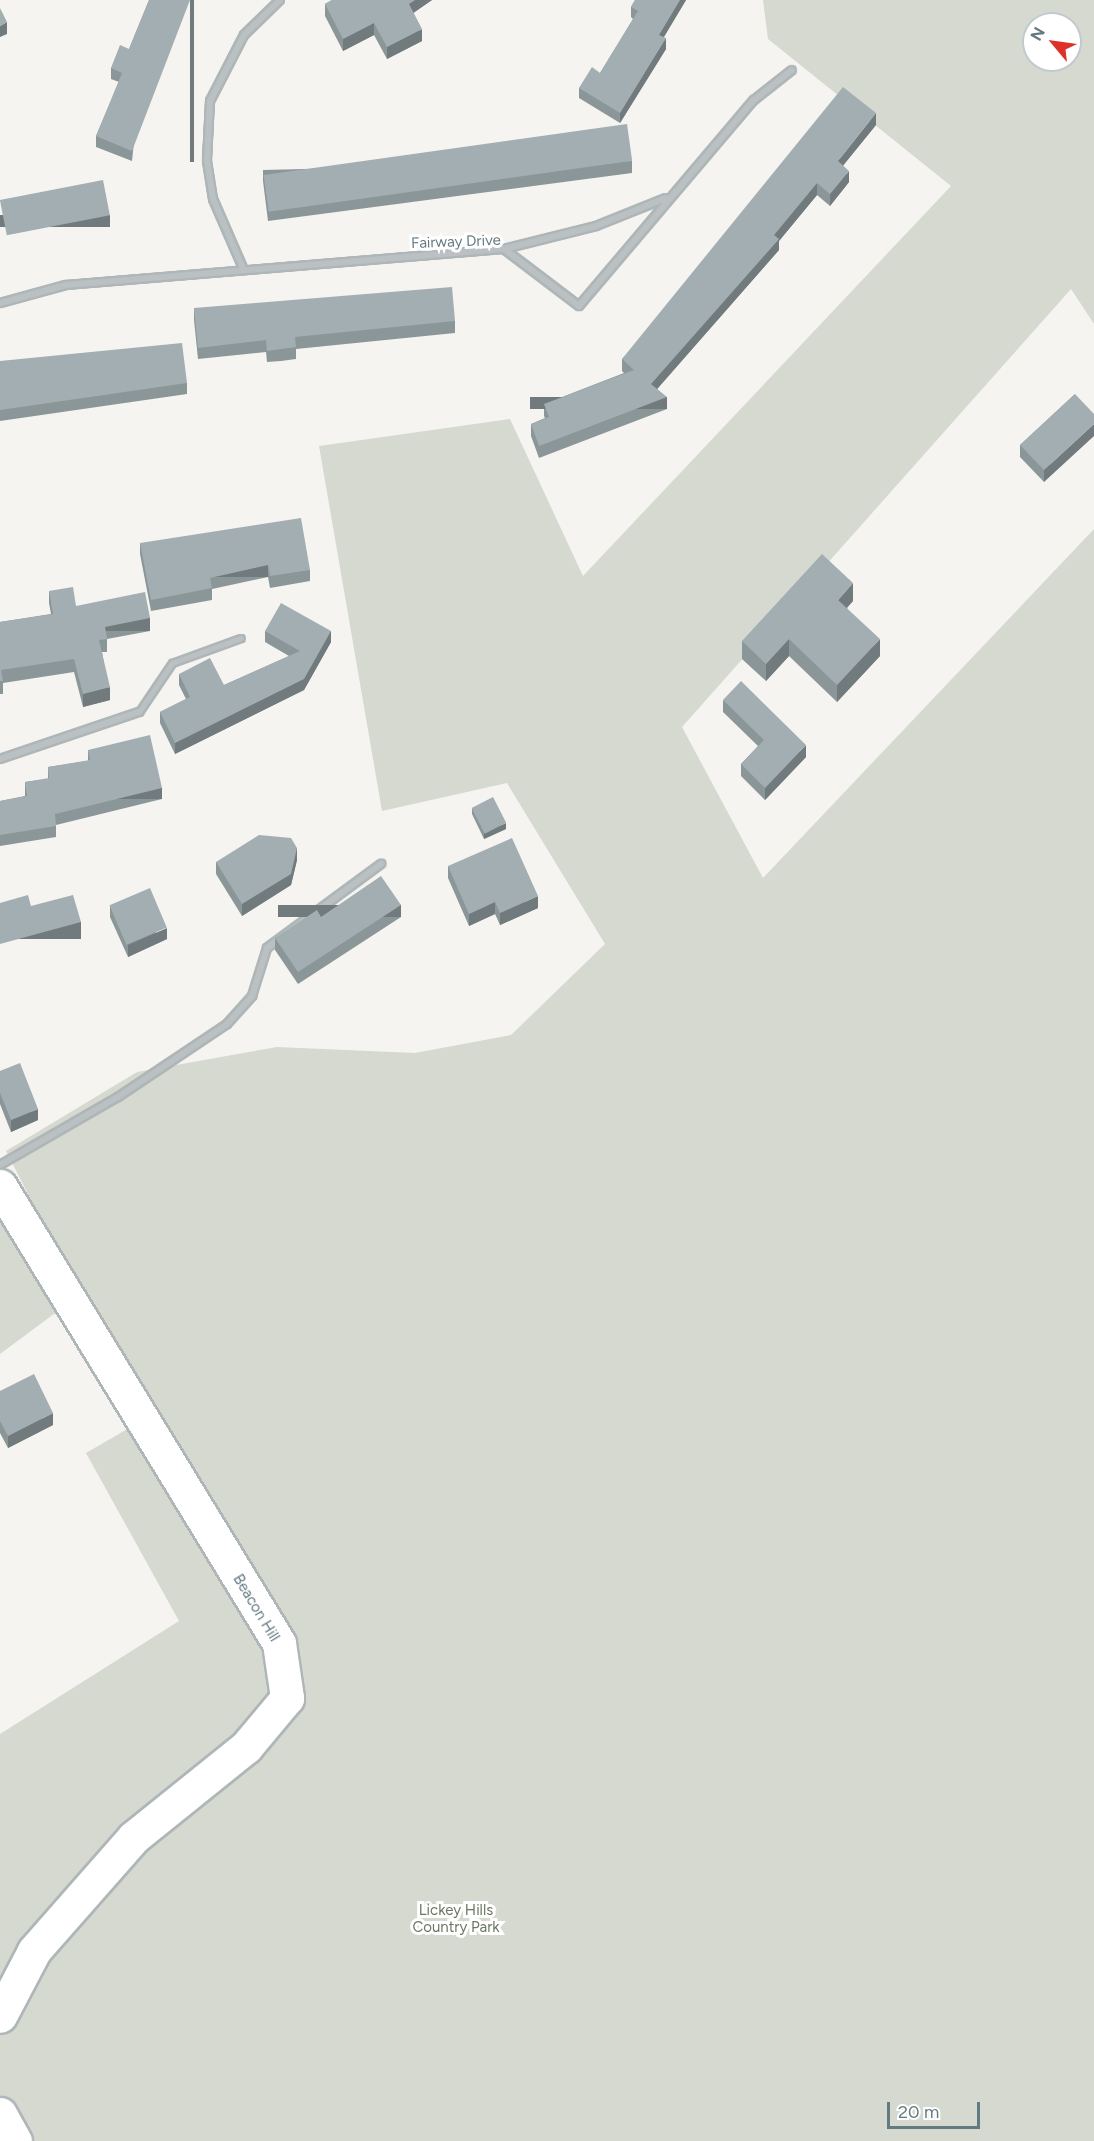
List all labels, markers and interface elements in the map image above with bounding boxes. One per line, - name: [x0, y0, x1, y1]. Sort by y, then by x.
- north arrow: [1022, 12, 1082, 72]
- text: N: [1026, 24, 1049, 44]
- street label: Fairway Drive: [411, 231, 501, 253]
- street label: Beacon Hill: [229, 1571, 283, 1645]
- park label: Lickey Hills Country Park: [412, 1901, 500, 1936]
- scale bar: [890, 2090, 983, 2128]
- text: 20 m: [898, 2101, 939, 2123]

